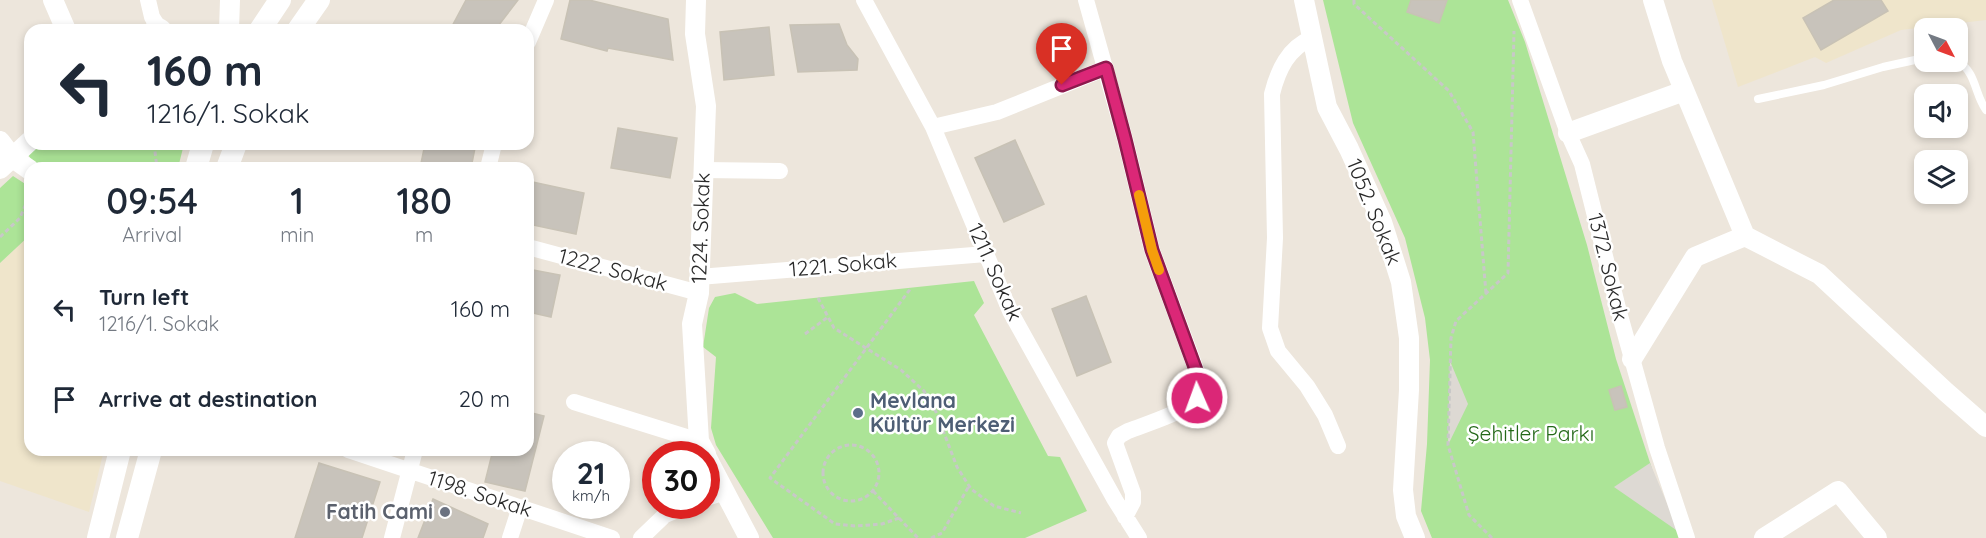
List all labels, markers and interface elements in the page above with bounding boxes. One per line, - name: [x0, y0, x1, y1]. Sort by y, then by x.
- north arrow: [1914, 18, 1968, 72]
- map controls: [1914, 18, 1968, 204]
- pin: [1036, 23, 1087, 85]
- icon: arrive: [1045, 32, 1078, 65]
- text: 160 m: [147, 44, 263, 97]
- icon: left: [48, 48, 126, 126]
- button: sound: [1914, 84, 1968, 138]
- text: 1216/1. Sokak: [147, 96, 309, 130]
- button: layers: [1914, 150, 1968, 204]
- street label: 1052. Sokak: [1342, 155, 1408, 269]
- street label: 1224. Sokak: [685, 172, 715, 284]
- text: 09:54: [106, 178, 198, 223]
- text: 1: [290, 178, 304, 223]
- text: 180: [397, 178, 452, 223]
- street label: 1372. Sokak: [1583, 210, 1635, 323]
- street label: 1211. Sokak: [963, 219, 1029, 324]
- text: Arrival: [122, 222, 182, 247]
- text: min: [280, 222, 314, 247]
- text: m: [415, 222, 433, 247]
- street label: 1222. Sokak: [556, 242, 671, 296]
- street label: 1221. Sokak: [788, 246, 898, 282]
- text: Turn left: [99, 283, 189, 311]
- icon: left: [48, 293, 81, 326]
- text: 160 m: [451, 295, 510, 323]
- text: 1216/1. Sokak: [99, 311, 219, 336]
- position arrow: [1165, 366, 1229, 430]
- icon: arrive: [48, 383, 81, 416]
- text: Arrive at destination: [99, 385, 317, 413]
- text: 20 m: [459, 385, 510, 413]
- place label: Mevlana Kültür Merkezi: [870, 387, 1015, 437]
- marker: Mevlana Kültür Merkezi: [851, 406, 865, 420]
- park label: Şehitler Parkı: [1468, 420, 1594, 446]
- speed limit sign: 30: [642, 441, 720, 519]
- text: 21: [577, 454, 605, 492]
- street label: 1198. Sokak: [425, 464, 536, 522]
- text: km/h: [572, 486, 610, 505]
- place label: Fatih Cami: [326, 498, 433, 524]
- marker: Fatih Cami: [438, 505, 452, 519]

